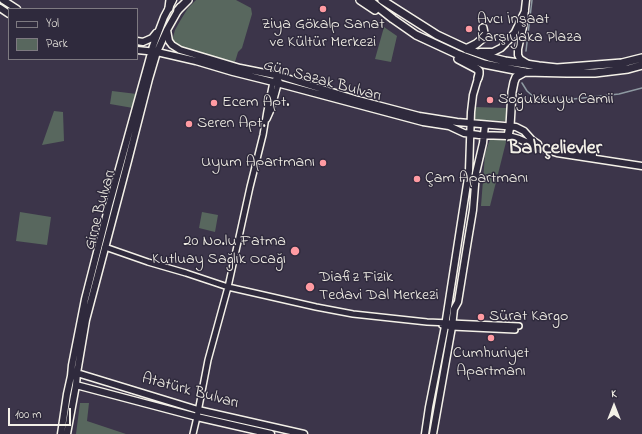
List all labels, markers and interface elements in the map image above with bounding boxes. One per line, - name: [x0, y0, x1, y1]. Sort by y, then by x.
- marker: Ziya Gökalp Sanat ve Kültür Merkezi: [318, 4, 328, 14]
- legend: [8, 8, 138, 60]
- place label: Avcı İnşaat Karşıyaka Plaza: [477, 10, 582, 48]
- text: Yol: [46, 15, 59, 33]
- place label: Ziya Gökalp Sanat ve Kültür Merkezi: [261, 15, 385, 53]
- marker: Avcı İnşaat Karşıyaka Plaza: [464, 24, 474, 34]
- text: Park: [46, 35, 68, 53]
- street label: Gün Sazak Bulvarı: [261, 57, 383, 107]
- place label: Soğukkuyu Camii: [498, 90, 614, 110]
- place label: Ecem Apt.: [222, 93, 290, 113]
- marker: Soğukkuyu Camii: [485, 95, 495, 105]
- marker: Ecem Apt.: [209, 98, 219, 108]
- place label: Seren Apt.: [197, 114, 266, 134]
- marker: Seren Apt.: [184, 119, 194, 129]
- district label: Bahçelievler: [508, 138, 602, 162]
- place label: Uyum Apartmanı: [201, 153, 315, 173]
- marker: Uyum Apartmanı: [318, 158, 328, 168]
- street label: Girne Bulvarı: [81, 168, 121, 252]
- place label: Çam Apartmanı: [425, 169, 528, 189]
- marker: Çam Apartmanı: [412, 174, 422, 184]
- place label: 20 No.lu Fatma Kutluay Sağlık Ocağı: [152, 232, 286, 270]
- marker: 20 No.lu Fatma Kutluay Sağlık Ocağı: [289, 245, 301, 257]
- place label: Diafiz Fizik Tedavi Dal Merkezi: [319, 268, 439, 306]
- marker: Diafiz Fizik Tedavi Dal Merkezi: [304, 281, 316, 293]
- place label: Sürat Kargo: [489, 307, 568, 327]
- marker: Sürat Kargo: [476, 312, 486, 322]
- marker: Cumhuriyet Apartmanı: [486, 333, 496, 343]
- place label: Cumhuriyet Apartmanı: [453, 344, 529, 382]
- street label: Atatürk Bulvarı: [139, 370, 241, 414]
- north arrow: [594, 386, 634, 426]
- text: K: [611, 386, 617, 402]
- scale bar: [10, 400, 73, 426]
- text: 100 m: [15, 406, 42, 424]

